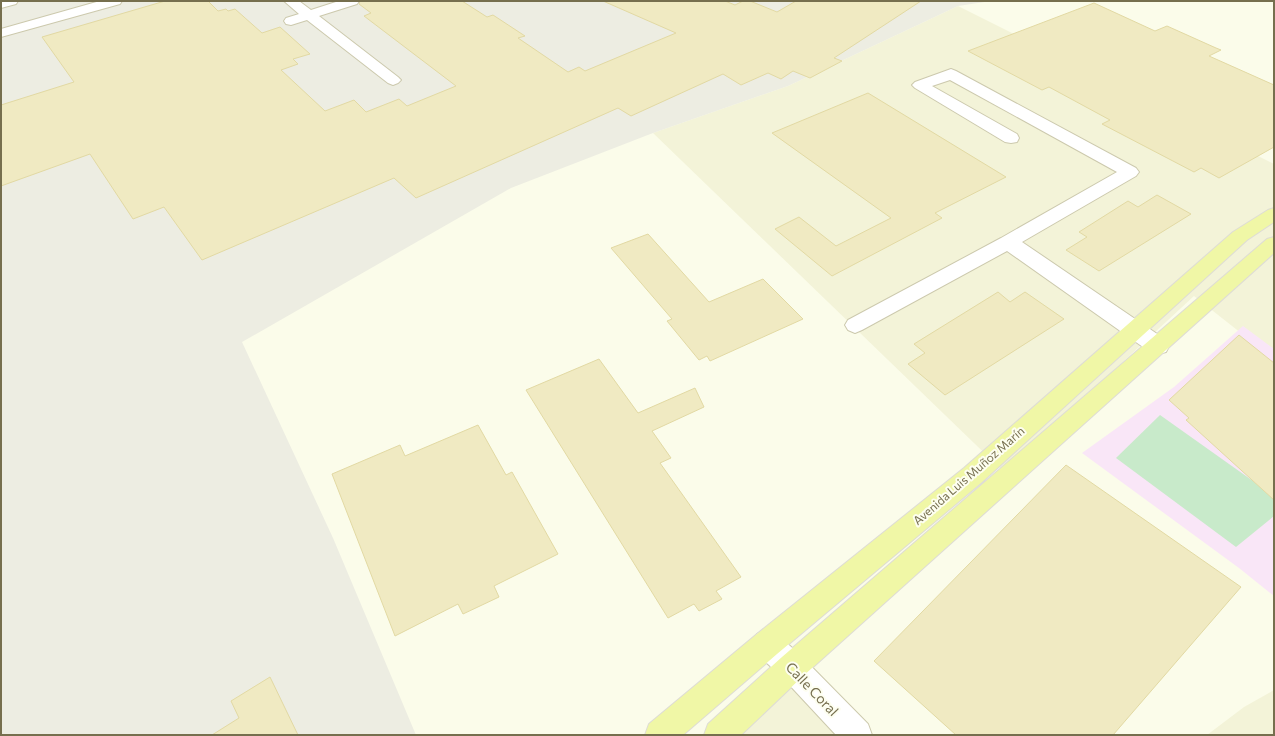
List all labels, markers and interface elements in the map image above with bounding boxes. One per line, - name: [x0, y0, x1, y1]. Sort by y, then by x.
- street label: Avenida Luis Muñoz Marín: [910, 423, 1027, 527]
- street label: Calle Coral: [782, 658, 842, 719]

